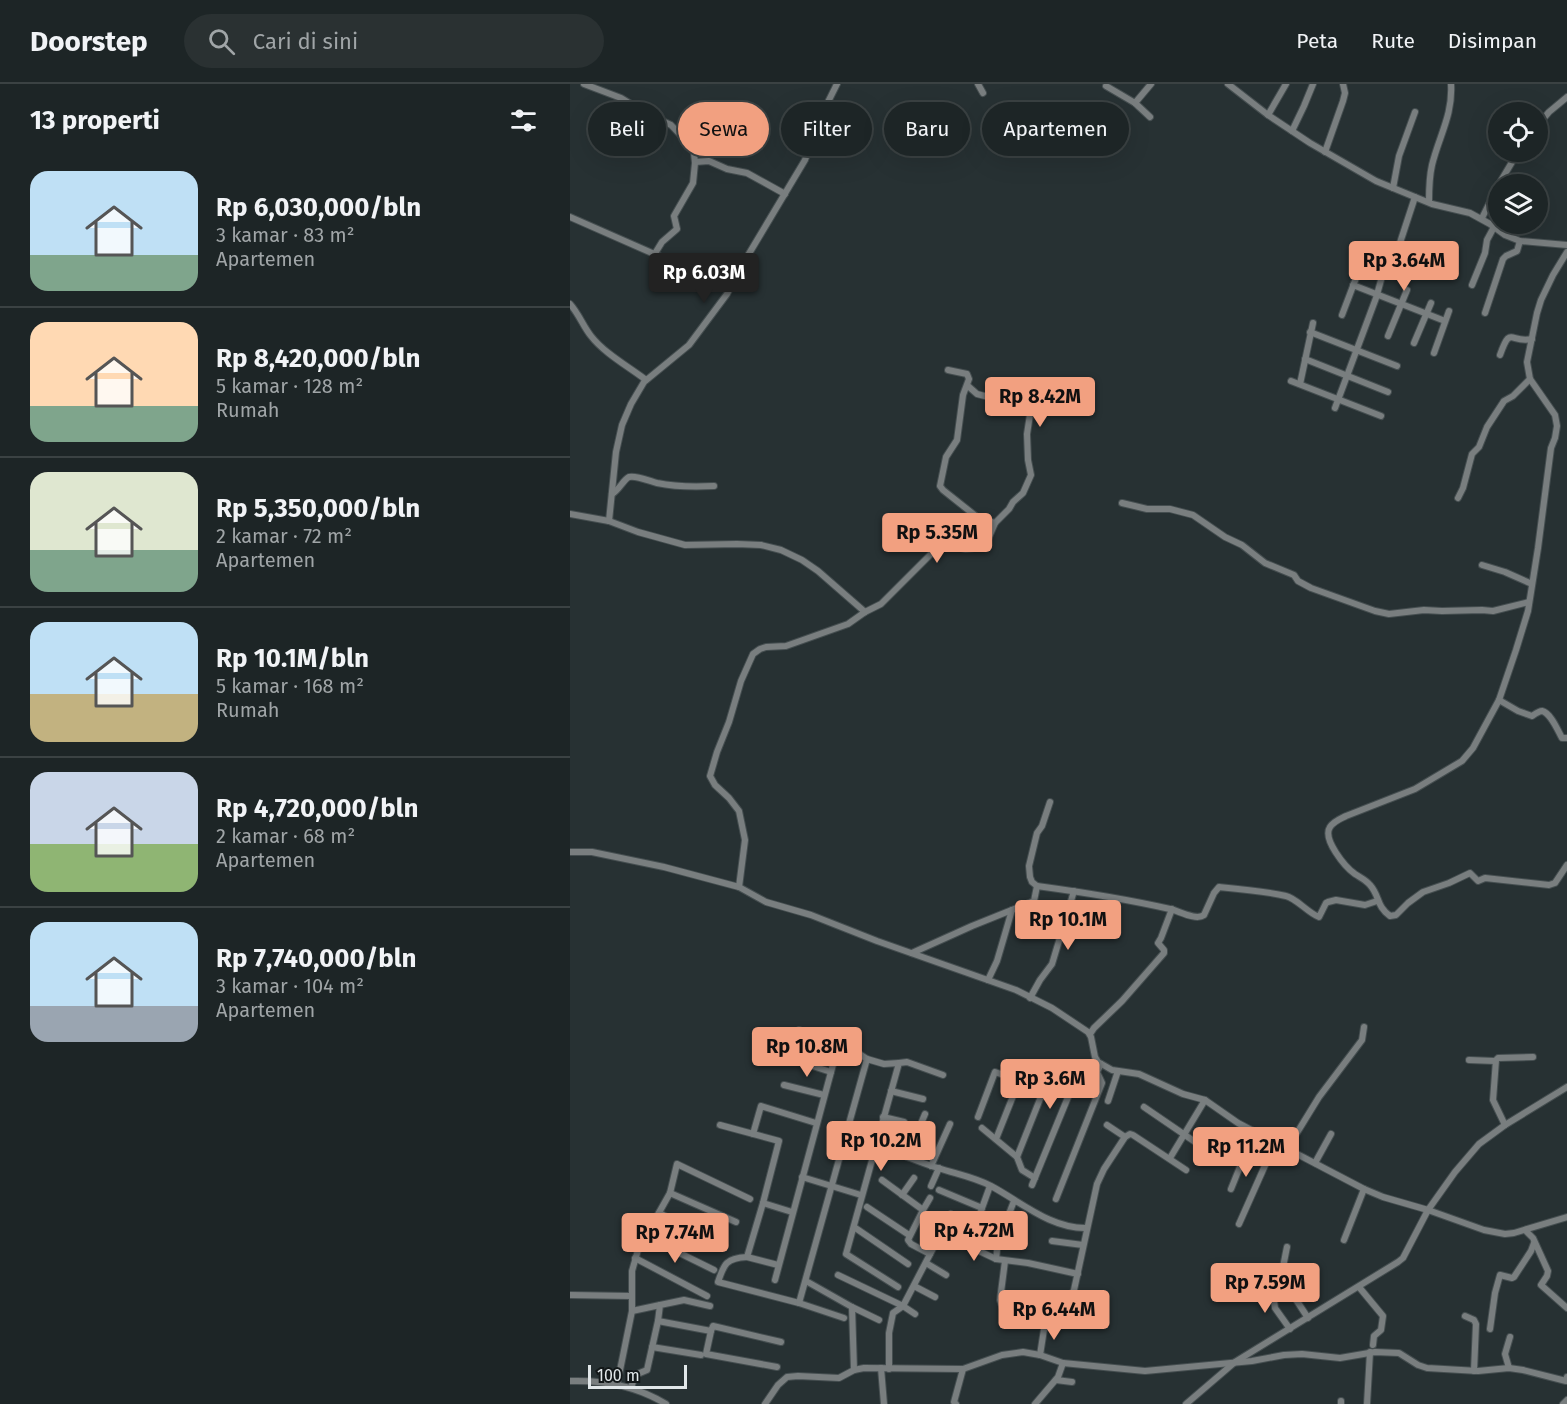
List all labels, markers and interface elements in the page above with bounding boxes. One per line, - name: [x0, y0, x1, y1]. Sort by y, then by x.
- search box: [184, 14, 604, 68]
- text: Doorstep: [30, 25, 148, 58]
- icon: search: [205, 25, 238, 58]
- text: Cari di sini: [253, 28, 358, 55]
- text: Peta: [1296, 28, 1338, 54]
- text: Rute: [1371, 28, 1415, 54]
- text: Disimpan: [1448, 28, 1537, 54]
- chip: Beli: [588, 102, 666, 156]
- chip: Sewa: [678, 102, 769, 156]
- chip: Filter: [781, 102, 872, 156]
- chip: Baru: [884, 102, 970, 156]
- chip: Apartemen: [982, 102, 1129, 156]
- map controls: [1488, 102, 1548, 234]
- button: locate: [1488, 102, 1548, 162]
- icon: filters: [507, 104, 540, 137]
- text: 13 properti: [30, 105, 160, 136]
- button: layers: [1488, 174, 1548, 234]
- text: Rp 6,030,000/bln: [216, 192, 421, 223]
- icon: home: [78, 195, 150, 267]
- text: 3 kamar · 83 m²: [216, 223, 355, 247]
- pin: Rp 3.64M: [1342, 241, 1466, 292]
- text: Apartemen: [216, 247, 315, 271]
- text: Rp 3.64M: [1363, 248, 1445, 272]
- pin: Rp 6.03M: [642, 253, 766, 304]
- text: Rp 6.03M: [663, 260, 745, 284]
- text: Rp 8,420,000/bln: [216, 343, 421, 374]
- icon: home: [78, 346, 150, 418]
- text: 5 kamar · 128 m²: [216, 374, 363, 398]
- pin: Rp 8.42M: [978, 377, 1102, 428]
- text: Rp 8.42M: [999, 384, 1081, 408]
- text: Rumah: [216, 398, 279, 422]
- text: Rp 5,350,000/bln: [216, 493, 420, 524]
- icon: home: [78, 496, 150, 568]
- pin: Rp 5.35M: [875, 513, 999, 564]
- text: Rp 5.35M: [896, 520, 978, 544]
- text: 2 kamar · 72 m²: [216, 524, 352, 548]
- text: Apartemen: [216, 548, 315, 572]
- text: Rp 10.1M/bln: [216, 643, 369, 674]
- icon: home: [78, 646, 150, 718]
- text: 5 kamar · 168 m²: [216, 674, 364, 698]
- text: Rumah: [216, 698, 279, 722]
- text: Rp 4,720,000/bln: [216, 793, 419, 824]
- icon: home: [78, 796, 150, 868]
- text: 2 kamar · 68 m²: [216, 824, 355, 848]
- text: Apartemen: [216, 848, 315, 872]
- pin: Rp 10.1M: [1006, 900, 1130, 951]
- text: Rp 10.1M: [1029, 907, 1107, 931]
- text: Rp 7,740,000/bln: [216, 943, 416, 974]
- icon: home: [78, 946, 150, 1018]
- text: 3 kamar · 104 m²: [216, 974, 364, 998]
- text: Apartemen: [216, 998, 315, 1022]
- pin: Rp 10.8M: [745, 1027, 869, 1078]
- text: Rp 10.8M: [766, 1034, 848, 1058]
- pin: Rp 3.6M: [995, 1059, 1105, 1110]
- text: Rp 3.6M: [1014, 1066, 1086, 1090]
- pin: Rp 10.2M: [819, 1121, 943, 1172]
- pin: Rp 11.2M: [1184, 1127, 1308, 1178]
- text: Rp 10.2M: [841, 1128, 921, 1152]
- text: Rp 11.2M: [1207, 1134, 1285, 1158]
- pin: Rp 4.72M: [912, 1211, 1036, 1262]
- pin: Rp 7.74M: [613, 1213, 737, 1264]
- text: Rp 4.72M: [934, 1218, 1014, 1242]
- text: Rp 7.74M: [636, 1220, 714, 1244]
- pin: Rp 7.59M: [1203, 1263, 1327, 1314]
- text: Rp 7.59M: [1225, 1270, 1305, 1294]
- pin: Rp 6.44M: [992, 1290, 1116, 1341]
- text: Rp 6.44M: [1013, 1297, 1095, 1321]
- scale bar: [588, 1362, 687, 1390]
- text: 100 m: [597, 1366, 640, 1385]

